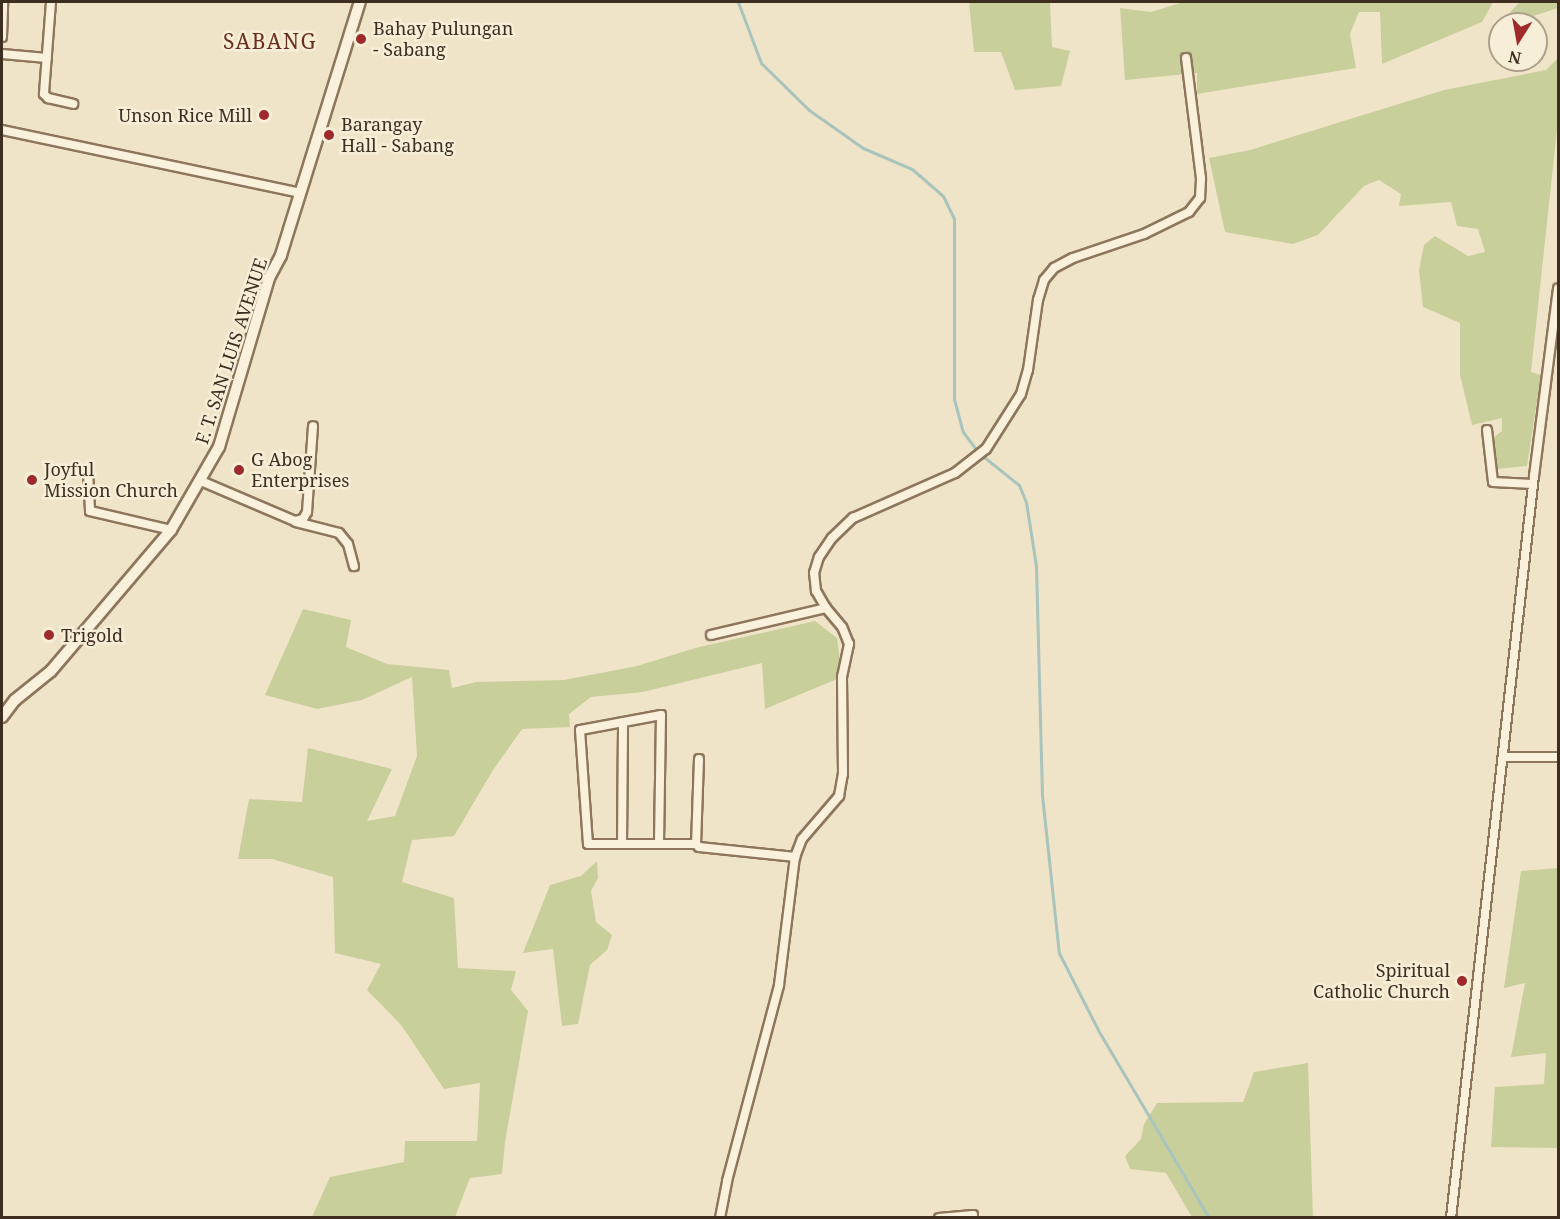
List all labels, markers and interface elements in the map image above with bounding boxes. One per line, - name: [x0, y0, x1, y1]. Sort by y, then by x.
- north arrow: [1488, 12, 1548, 72]
- place label: Bahay Pulungan - Sabang: [373, 18, 513, 60]
- district label: SABANG: [223, 28, 317, 54]
- marker: Bahay Pulungan - Sabang: [354, 32, 368, 46]
- text: N: [1507, 46, 1523, 70]
- place label: Unson Rice Mill: [118, 104, 252, 126]
- marker: Unson Rice Mill: [257, 108, 271, 122]
- place label: Barangay Hall - Sabang: [341, 114, 454, 156]
- marker: Barangay Hall - Sabang: [322, 128, 336, 142]
- street label: F. T. SAN LUIS AVENUE: [191, 255, 271, 447]
- place label: G Abog Enterprises: [251, 449, 349, 492]
- place label: Joyful Mission Church: [44, 459, 178, 502]
- marker: G Abog Enterprises: [232, 463, 246, 477]
- marker: Joyful Mission Church: [25, 473, 39, 487]
- place label: Trigold: [61, 624, 123, 646]
- marker: Trigold: [42, 628, 56, 642]
- place label: Spiritual Catholic Church: [1313, 960, 1450, 1002]
- marker: Spiritual Catholic Church: [1455, 974, 1469, 988]

